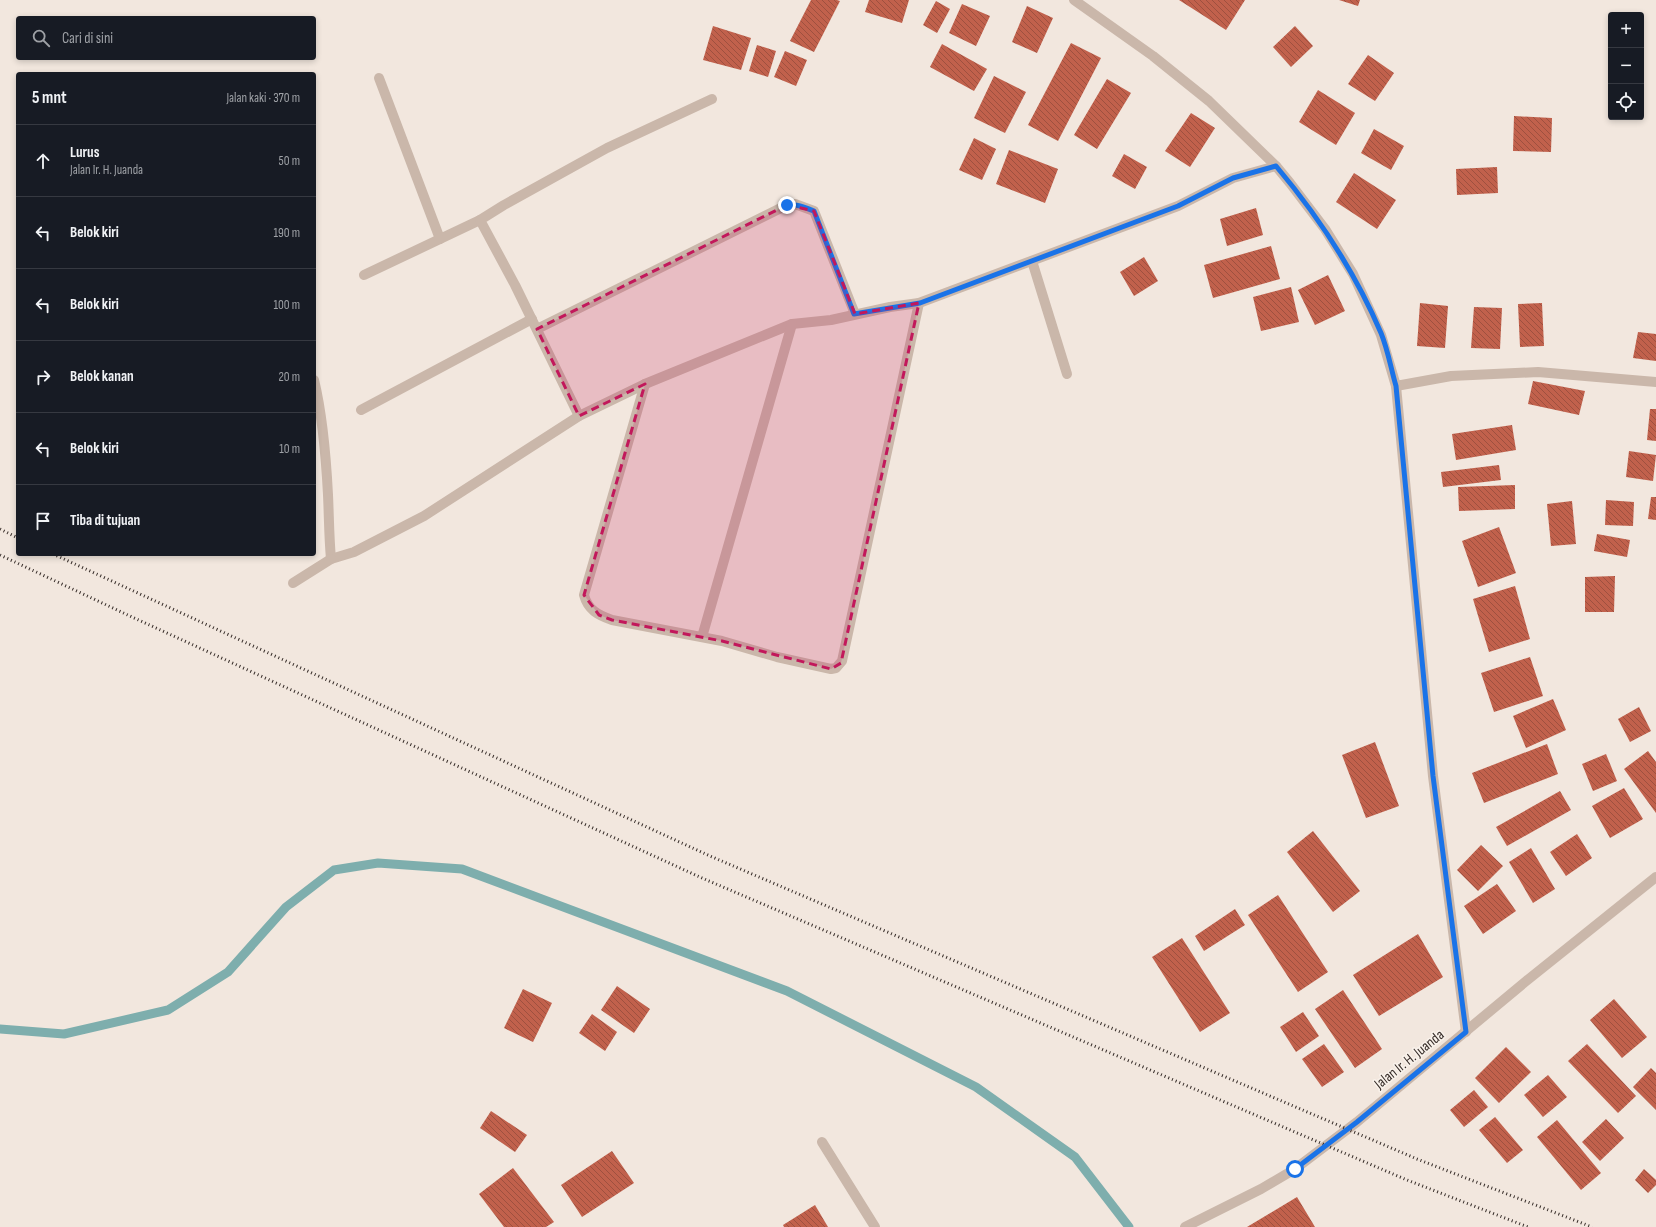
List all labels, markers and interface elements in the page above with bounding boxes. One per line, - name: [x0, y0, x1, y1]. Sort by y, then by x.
- map controls: [1608, 12, 1644, 120]
- button: +: [1608, 12, 1644, 48]
- search box: [16, 16, 316, 60]
- icon: search: [30, 27, 52, 49]
- text: Cari di sini: [62, 29, 113, 48]
- button: −: [1608, 48, 1644, 84]
- button: locate: [1608, 84, 1644, 120]
- text: 5 mnt: [32, 88, 67, 108]
- text: Jalan kaki · 370 m: [226, 90, 300, 106]
- text: Lurus: [70, 143, 99, 162]
- icon: ahead: [32, 150, 54, 172]
- text: 50 m: [279, 153, 300, 169]
- text: Jalan Ir. H. Juanda: [70, 162, 143, 178]
- route end: [778, 196, 796, 214]
- icon: left: [32, 222, 54, 244]
- text: Belok kiri: [70, 223, 119, 242]
- text: 190 m: [273, 225, 300, 241]
- icon: left: [32, 294, 54, 316]
- text: Belok kiri: [70, 295, 119, 314]
- text: 100 m: [273, 297, 300, 313]
- icon: right: [32, 366, 54, 388]
- text: Belok kanan: [70, 367, 134, 386]
- text: 20 m: [278, 369, 300, 385]
- icon: left: [32, 438, 54, 460]
- text: Belok kiri: [70, 439, 119, 458]
- text: 10 m: [279, 441, 300, 457]
- icon: arrive: [32, 510, 54, 532]
- text: Tiba di tujuan: [70, 511, 140, 530]
- street label: Jalan Ir. H. Juanda: [1370, 1025, 1448, 1094]
- route start: [1286, 1160, 1304, 1178]

